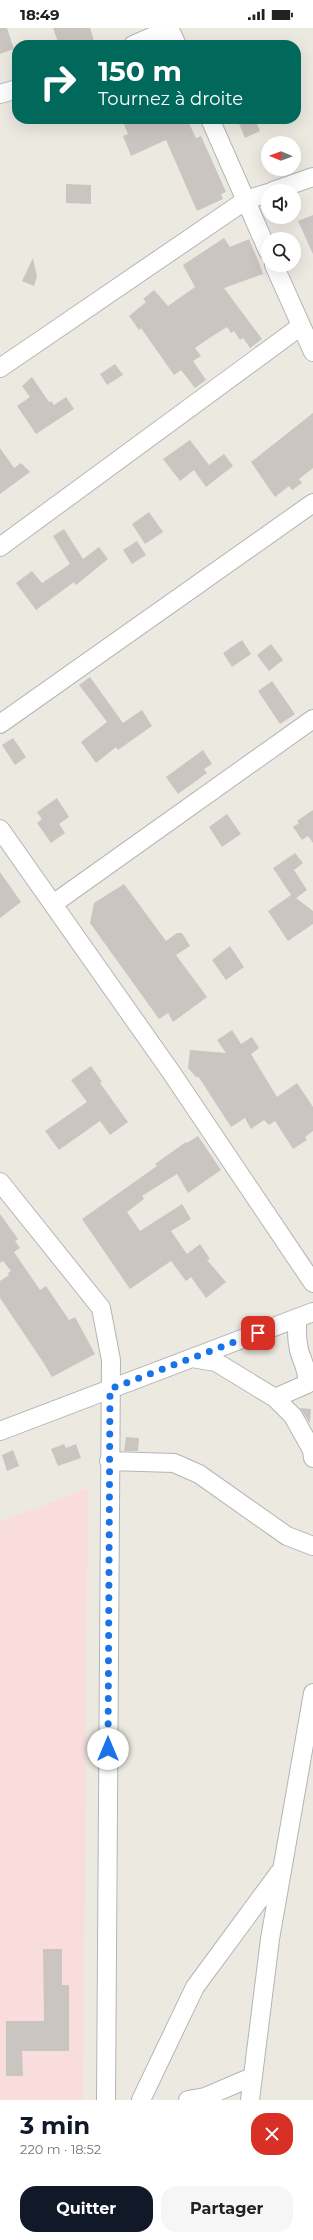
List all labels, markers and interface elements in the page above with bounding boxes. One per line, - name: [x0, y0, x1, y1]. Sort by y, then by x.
- text: 18:49: [20, 5, 60, 24]
- text: 150 m: [98, 54, 182, 88]
- icon: right: [32, 56, 84, 108]
- text: Tournez à droite: [98, 88, 243, 110]
- north arrow: [261, 136, 301, 176]
- map controls: [261, 136, 301, 272]
- button: sound: [261, 184, 301, 224]
- button: search: [261, 232, 301, 272]
- pin: [241, 1316, 275, 1350]
- icon: arrive: [247, 1322, 269, 1344]
- position arrow: [87, 1728, 129, 1770]
- text: 3 min: [20, 2111, 90, 2140]
- button: close: [251, 2113, 293, 2155]
- text: 220 m · 18:52: [20, 2141, 101, 2157]
- button: Quitter: [20, 2186, 153, 2232]
- button: Partager: [161, 2186, 293, 2232]

